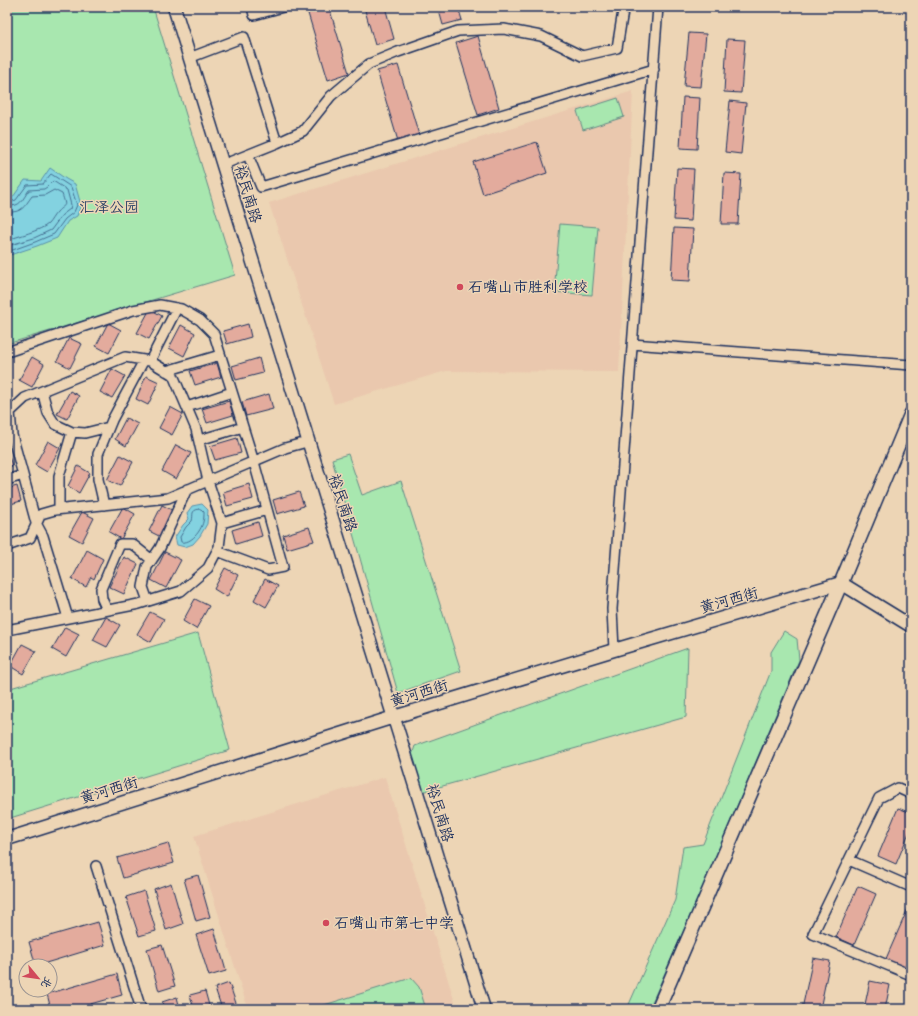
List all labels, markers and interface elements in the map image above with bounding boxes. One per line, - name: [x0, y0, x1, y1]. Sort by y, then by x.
- street label: 裕民南路: [229, 163, 264, 226]
- park label: 汇泽公园: [79, 200, 139, 218]
- place label: 石嘴山市胜利学校: [468, 279, 588, 298]
- marker: 石嘴山市胜利学校: [455, 282, 465, 292]
- street label: 裕民南路: [323, 472, 360, 535]
- street label: 黄河西街: [698, 585, 761, 619]
- street label: 黄河西街: [388, 678, 451, 712]
- street label: 黄河西街: [78, 775, 141, 809]
- street label: 裕民南路: [421, 782, 456, 845]
- place label: 石嘴山市第七中学: [334, 915, 454, 934]
- marker: 石嘴山市第七中学: [321, 918, 331, 928]
- north arrow: [18, 958, 58, 998]
- text: 北: [37, 974, 53, 990]

